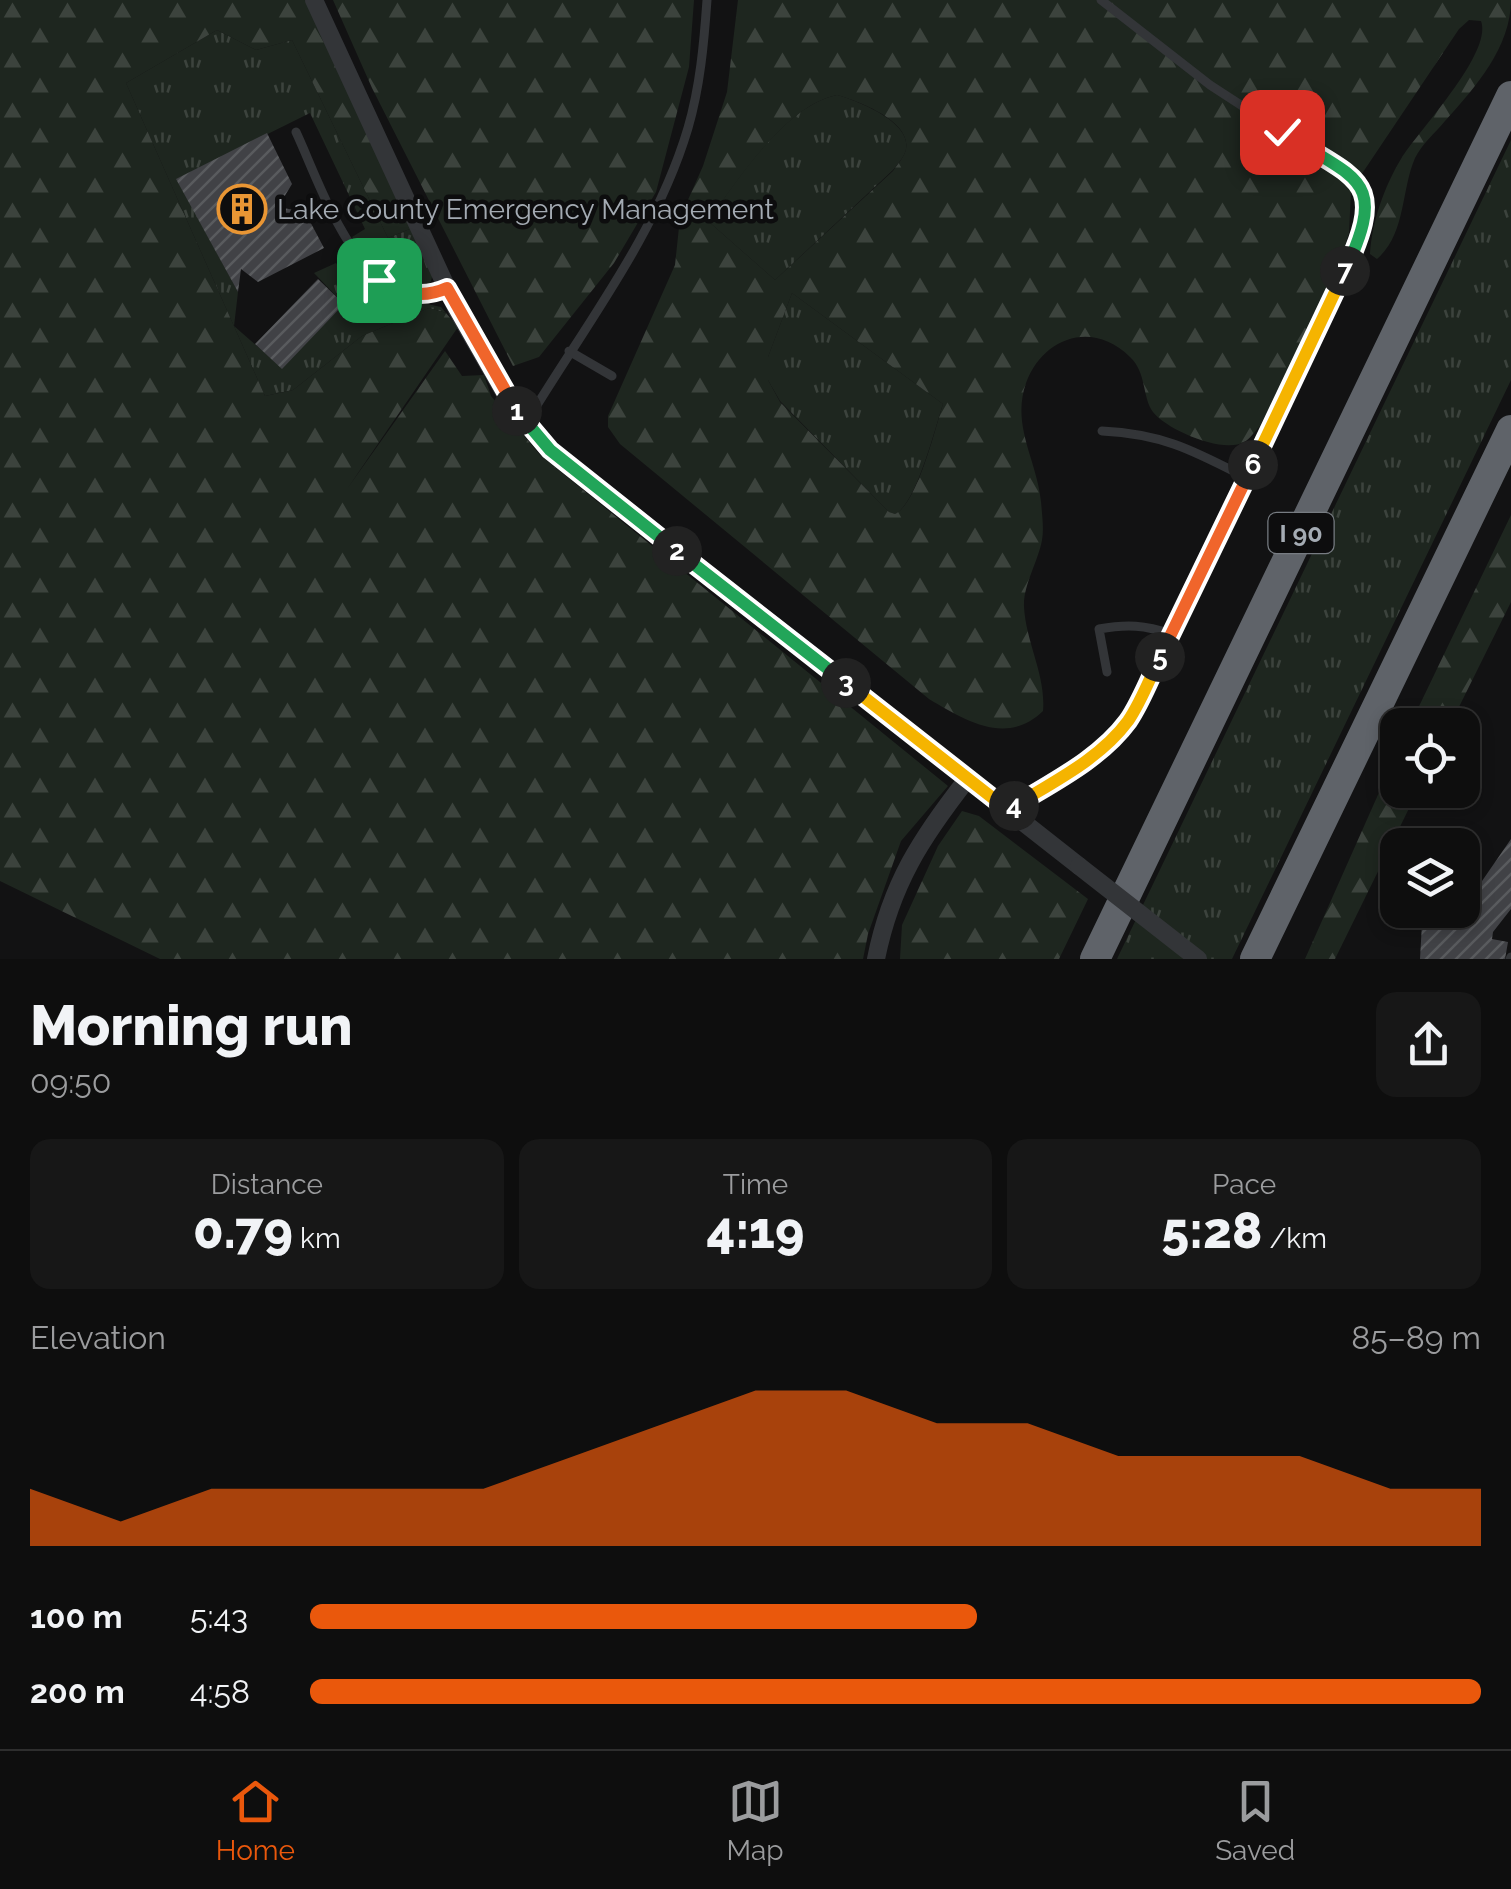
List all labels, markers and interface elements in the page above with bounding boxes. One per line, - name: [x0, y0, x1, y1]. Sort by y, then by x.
- pin: [1240, 90, 1325, 175]
- icon: check: [1255, 105, 1310, 160]
- building icon: Lake County Emergency Management: [216, 183, 268, 235]
- place label: Lake County Emergency Management: [277, 193, 774, 226]
- pin: [337, 238, 422, 323]
- pin: 7: [1320, 246, 1370, 296]
- icon: arrive: [352, 253, 407, 308]
- text: 7: [1337, 254, 1353, 287]
- pin: 1: [492, 386, 542, 436]
- text: 1: [510, 394, 524, 427]
- pin: 6: [1228, 440, 1278, 490]
- text: 6: [1245, 448, 1262, 481]
- road number: I 90: [1268, 513, 1334, 553]
- pin: 2: [652, 526, 702, 576]
- text: 2: [669, 534, 685, 567]
- pin: 5: [1135, 632, 1185, 682]
- text: 5: [1152, 640, 1168, 673]
- pin: 3: [821, 658, 871, 708]
- text: 3: [838, 666, 854, 699]
- map controls: [1380, 708, 1480, 928]
- button: locate: [1380, 708, 1480, 808]
- pin: 4: [989, 781, 1039, 831]
- text: 4: [1006, 789, 1022, 822]
- button: layers: [1380, 828, 1480, 928]
- button: share: [1376, 992, 1481, 1097]
- text: Morning run: [30, 993, 353, 1058]
- text: 09:50: [30, 1063, 111, 1100]
- text: Distance: [211, 1168, 323, 1201]
- text: Time: [723, 1168, 788, 1201]
- text: Pace: [1212, 1168, 1276, 1201]
- text: 0.79: [193, 1201, 293, 1260]
- text: 4:19: [707, 1201, 804, 1260]
- text: 5:28: [1161, 1201, 1262, 1260]
- text: km: [293, 1222, 341, 1255]
- text: /km: [1262, 1222, 1327, 1255]
- text: Elevation: [30, 1319, 166, 1356]
- text: 85–89 m: [1351, 1319, 1481, 1356]
- text: 100 m: [30, 1598, 123, 1635]
- text: 5:43: [190, 1598, 248, 1635]
- text: 200 m: [30, 1673, 125, 1710]
- text: 4:58: [190, 1673, 250, 1710]
- tab: Home: [216, 1774, 295, 1867]
- tab: Map: [727, 1774, 784, 1867]
- tab: Saved: [1215, 1774, 1295, 1867]

